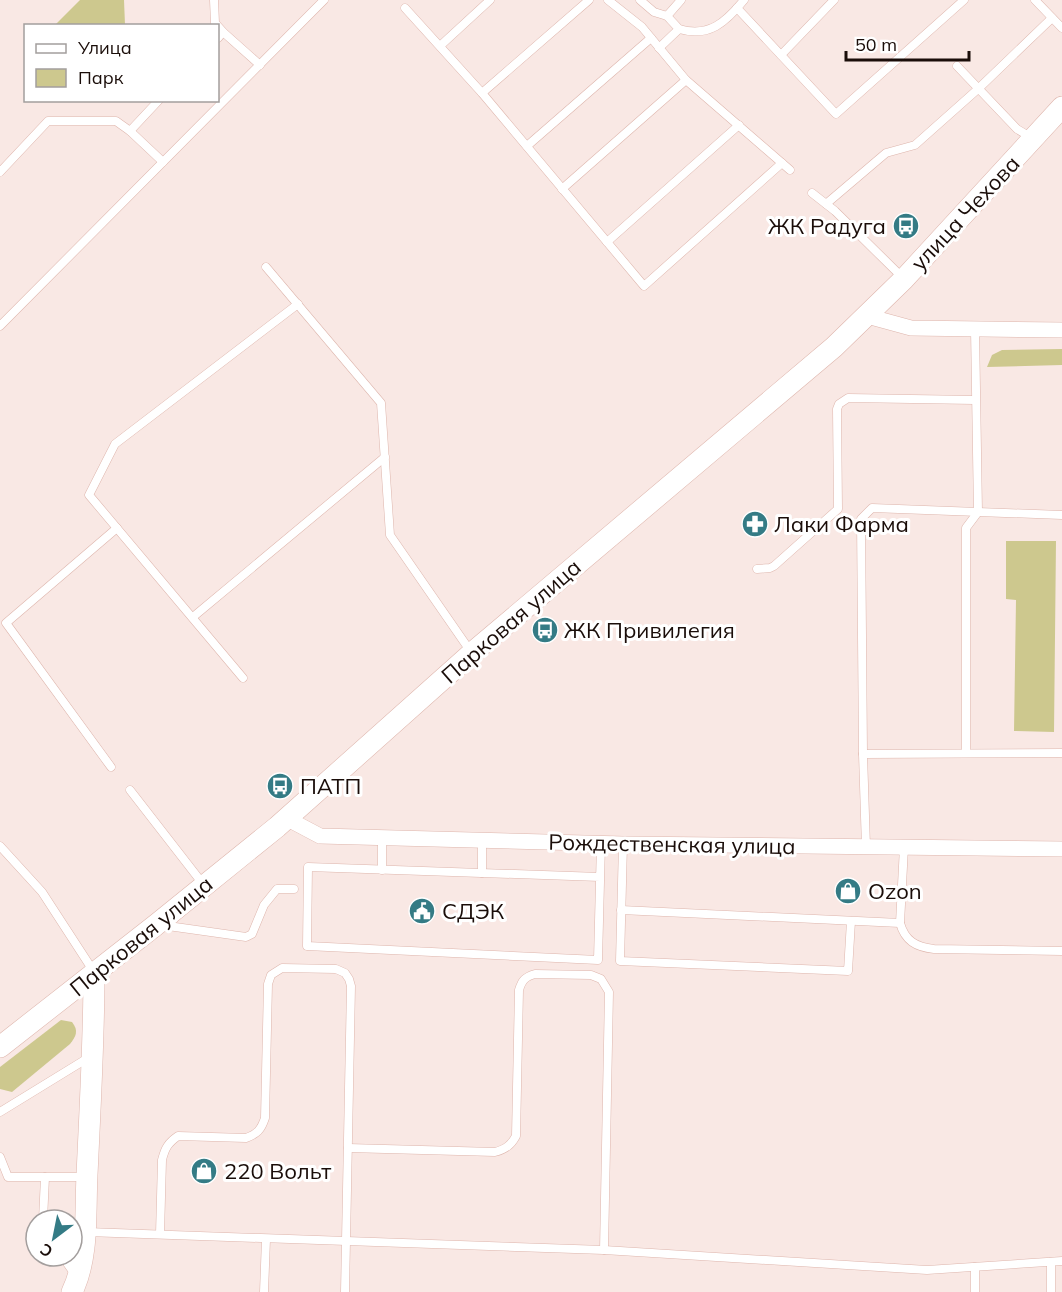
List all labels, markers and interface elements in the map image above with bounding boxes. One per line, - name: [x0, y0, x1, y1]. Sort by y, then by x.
- legend: [24, 24, 219, 102]
- scale bar: [846, 24, 969, 62]
- text: 50 m: [855, 33, 897, 56]
- text: Улица: [77, 36, 132, 59]
- text: Парк: [78, 66, 124, 89]
- street label: улица Чехова: [905, 150, 1025, 276]
- bus stop icon: ЖК Радуга: [891, 211, 921, 241]
- place label: ЖК Радуга: [768, 212, 886, 240]
- pharmacy icon: Лаки Фарма: [740, 509, 770, 539]
- place label: Лаки Фарма: [774, 510, 909, 538]
- street label: Парковая улица: [435, 553, 587, 689]
- bus stop icon: ЖК Привилегия: [530, 615, 560, 645]
- place label: ЖК Привилегия: [564, 616, 735, 644]
- bus stop icon: ПАТП: [265, 771, 295, 801]
- place label: ПАТП: [300, 772, 361, 800]
- street label: Рождественская улица: [548, 828, 796, 860]
- street label: Парковая улица: [64, 870, 218, 1002]
- shop icon: Ozon: [833, 876, 863, 906]
- place label: Ozon: [868, 877, 922, 905]
- public building icon: СДЭК: [407, 896, 437, 926]
- place label: СДЭК: [442, 897, 505, 925]
- shop icon: 220 Вольт: [189, 1156, 219, 1186]
- place label: 220 Вольт: [224, 1157, 331, 1185]
- north arrow: [24, 1208, 84, 1268]
- text: С: [36, 1239, 56, 1262]

